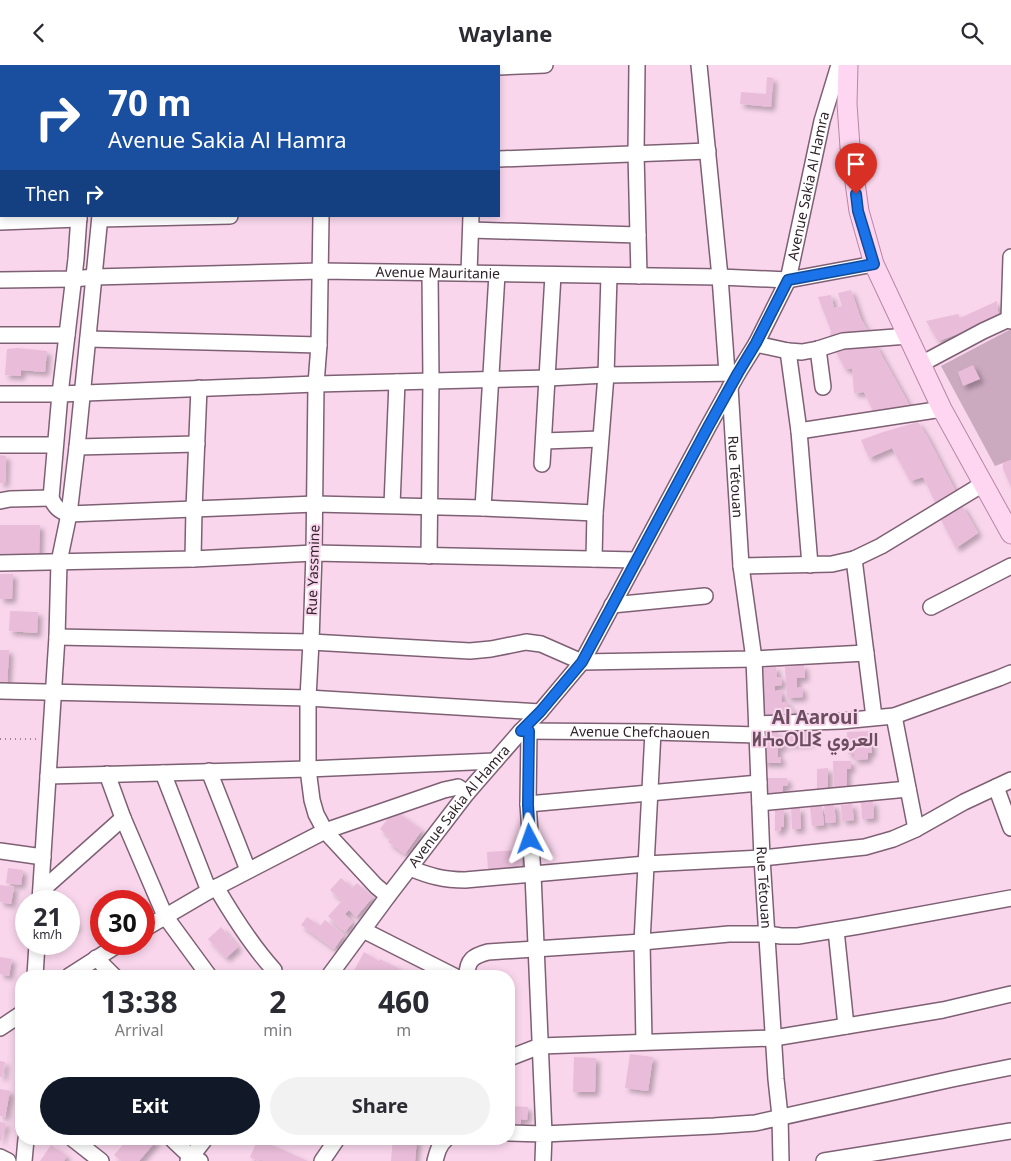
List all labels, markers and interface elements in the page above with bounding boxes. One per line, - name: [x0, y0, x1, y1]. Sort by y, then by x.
- text: Waylane: [459, 18, 552, 48]
- icon: back: [25, 19, 53, 47]
- icon: search: [958, 19, 986, 47]
- text: 70 m: [108, 79, 191, 126]
- icon: right: [25, 85, 90, 150]
- street label: Avenue Sakia Al Hamra: [782, 109, 833, 262]
- text: Avenue Sakia Al Hamra: [108, 124, 347, 154]
- pin: [835, 143, 877, 194]
- icon: arrive: [842, 150, 870, 178]
- icon: right: [80, 180, 108, 208]
- text: Then: [25, 181, 70, 207]
- street label: Avenue Mauritanie: [375, 262, 500, 283]
- street label: Rue Tétouan: [724, 435, 748, 518]
- street label: Rue Yassmine: [301, 524, 324, 616]
- district label: Al Aaroui ⵍⵄⴰⵔⵡⵉ العروي: [752, 704, 878, 756]
- street label: Avenue Chefchaouen: [570, 721, 710, 743]
- street label: Avenue Sakia Al Hamra: [404, 741, 514, 871]
- position arrow: [503, 812, 555, 864]
- street label: Rue Tétouan: [753, 846, 776, 929]
- speed limit sign: 30: [90, 890, 155, 955]
- text: 21: [33, 899, 62, 933]
- text: km/h: [33, 926, 62, 943]
- text: 13:38: [101, 981, 178, 1022]
- text: 2: [269, 981, 286, 1022]
- text: 460: [378, 981, 429, 1022]
- text: Arrival: [115, 1019, 164, 1041]
- text: min: [263, 1019, 292, 1041]
- text: m: [396, 1019, 411, 1041]
- button: Exit: [40, 1077, 260, 1135]
- button: Share: [270, 1077, 490, 1135]

